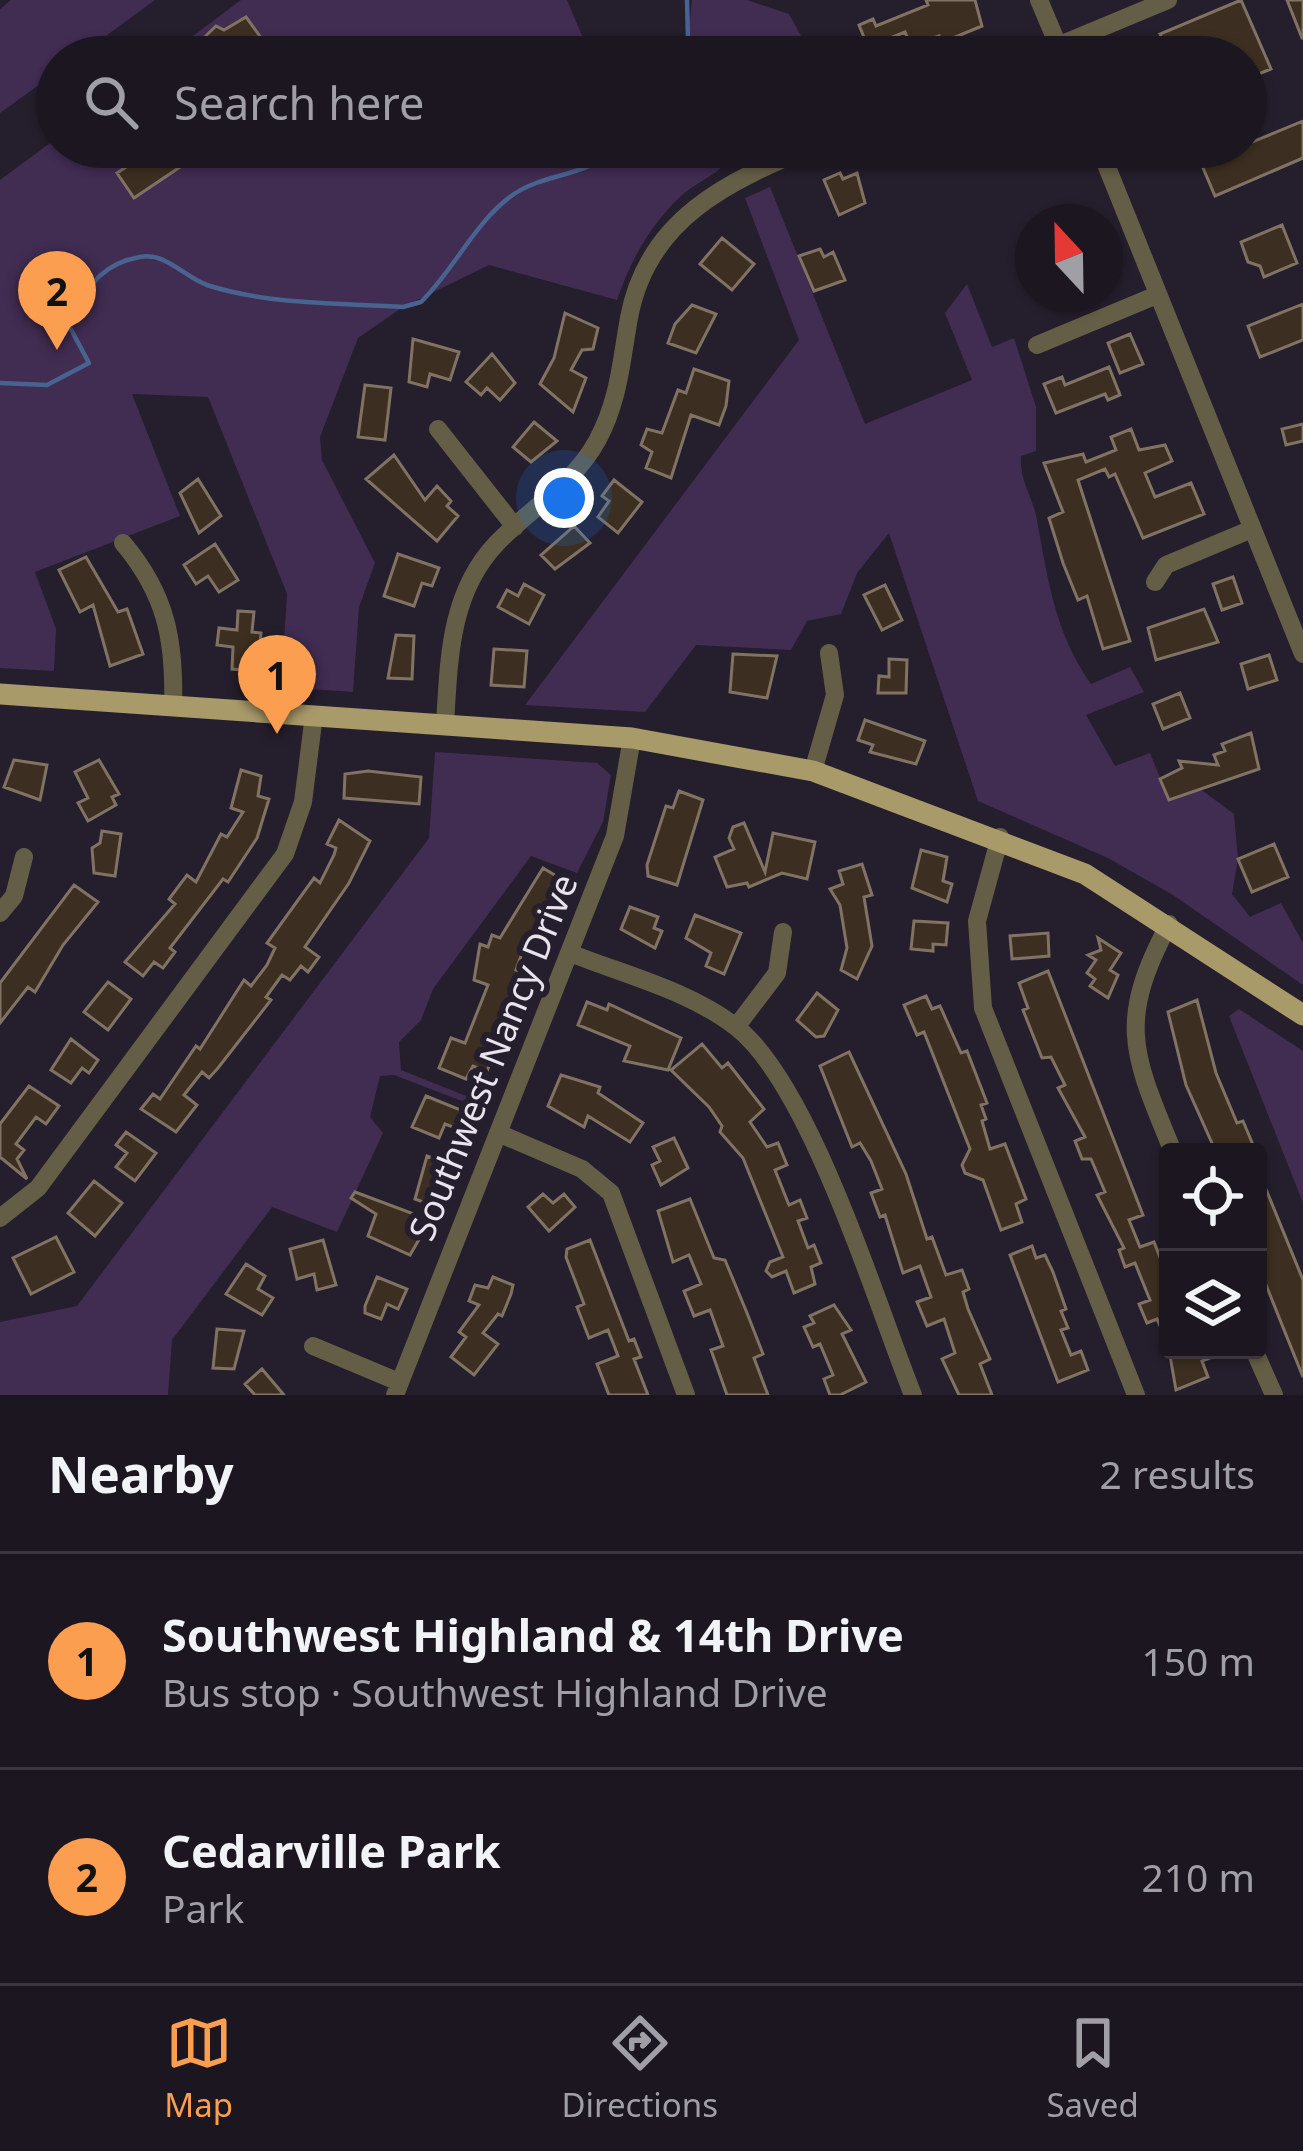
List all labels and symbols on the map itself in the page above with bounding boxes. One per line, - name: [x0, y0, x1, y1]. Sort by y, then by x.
- north arrow: [1015, 204, 1123, 312]
- pin: 2: [18, 251, 96, 350]
- your location: [534, 468, 594, 528]
- pin: 1: [238, 635, 316, 734]
- street label: Southwest Nancy Drive: [397, 866, 589, 1247]

